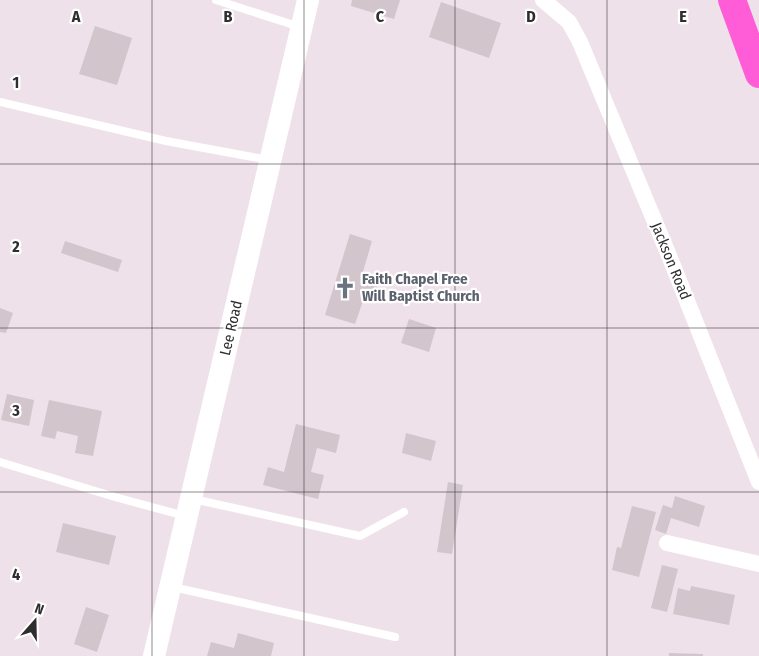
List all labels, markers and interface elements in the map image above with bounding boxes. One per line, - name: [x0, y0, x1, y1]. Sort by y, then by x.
- text: A: [71, 7, 81, 26]
- text: B: [224, 7, 233, 26]
- text: C: [376, 7, 385, 26]
- text: D: [526, 7, 536, 26]
- text: E: [679, 7, 687, 26]
- text: 1: [13, 73, 19, 92]
- street label: Jackson Road: [647, 220, 695, 302]
- text: 2: [11, 237, 20, 256]
- place label: Faith Chapel Free Will Baptist Church: [362, 270, 480, 305]
- church icon: Faith Chapel Free Will Baptist Church: [332, 275, 358, 301]
- street label: Lee Road: [216, 299, 246, 357]
- text: 3: [11, 401, 20, 420]
- text: 4: [12, 565, 20, 584]
- north arrow: [10, 596, 60, 646]
- text: N: [32, 600, 46, 619]

